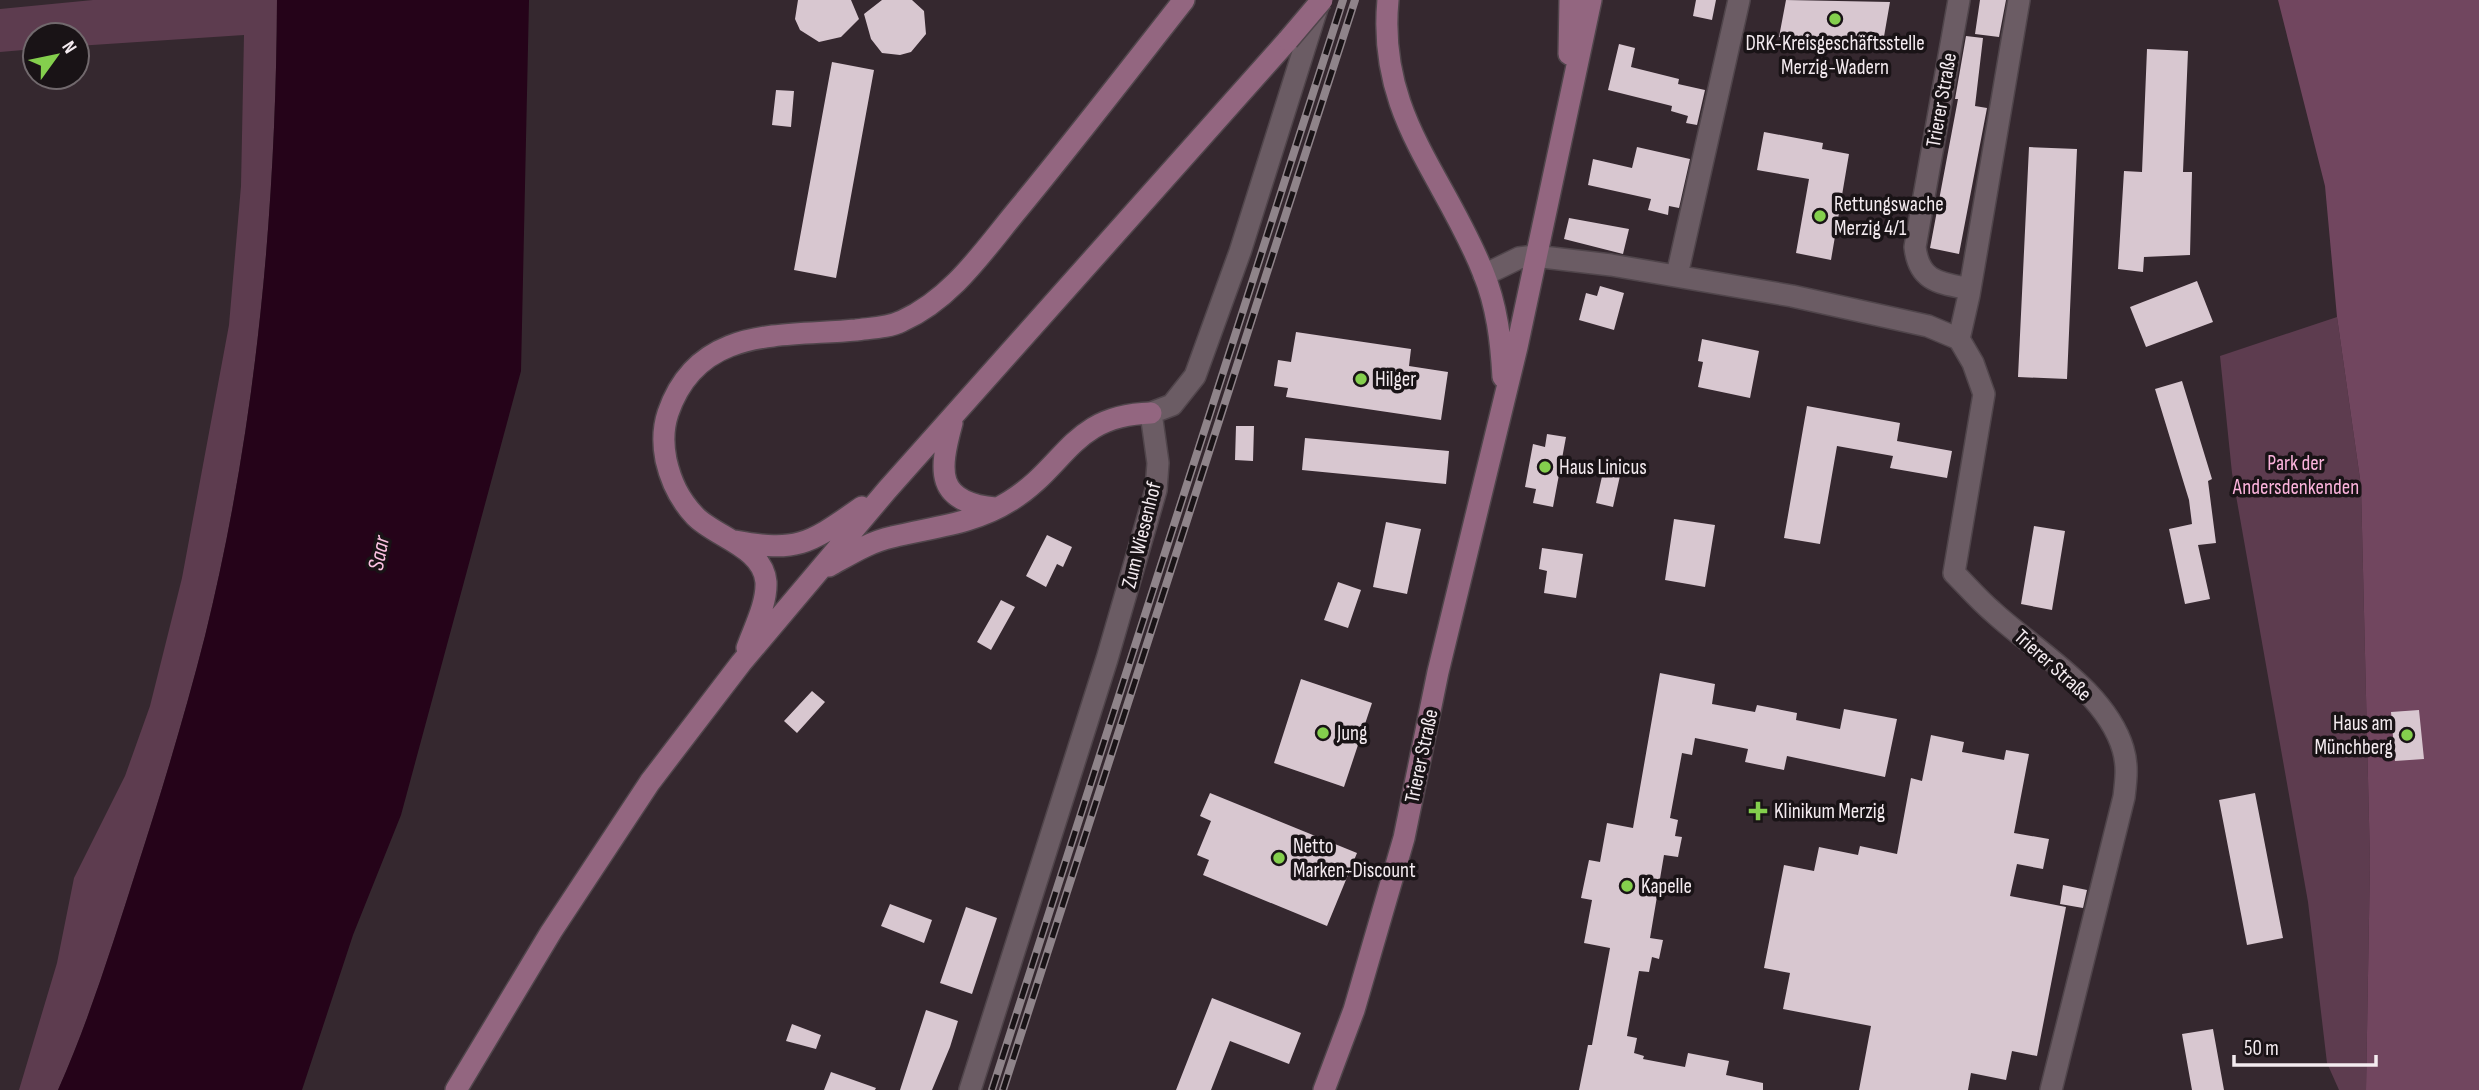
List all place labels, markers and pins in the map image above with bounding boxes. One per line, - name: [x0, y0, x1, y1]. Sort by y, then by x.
- marker: DRK-Kreisgeschäftsstelle Merzig-Wadern: [1827, 11, 1843, 27]
- place label: DRK-Kreisgeschäftsstelle Merzig-Wadern: [1745, 31, 1925, 80]
- place label: Rettungswache Merzig 4/1: [1834, 192, 1944, 241]
- marker: Rettungswache Merzig 4/1: [1812, 208, 1828, 224]
- place label: Hilger: [1375, 367, 1416, 392]
- marker: Hilger: [1353, 371, 1369, 387]
- place label: Haus Linicus: [1559, 455, 1647, 480]
- marker: Haus Linicus: [1537, 459, 1553, 475]
- place label: Haus am Münchberg: [2314, 711, 2393, 760]
- place label: Jung: [1336, 721, 1367, 746]
- marker: Jung: [1315, 725, 1331, 741]
- marker: Haus am Münchberg: [2399, 727, 2415, 743]
- place label: Klinikum Merzig: [1774, 799, 1885, 824]
- marker: Klinikum Merzig: [1748, 801, 1768, 821]
- place label: Netto Marken-Discount: [1293, 834, 1416, 883]
- marker: Netto Marken-Discount: [1271, 850, 1287, 866]
- place label: Kapelle: [1641, 874, 1692, 899]
- marker: Kapelle: [1619, 878, 1635, 894]

